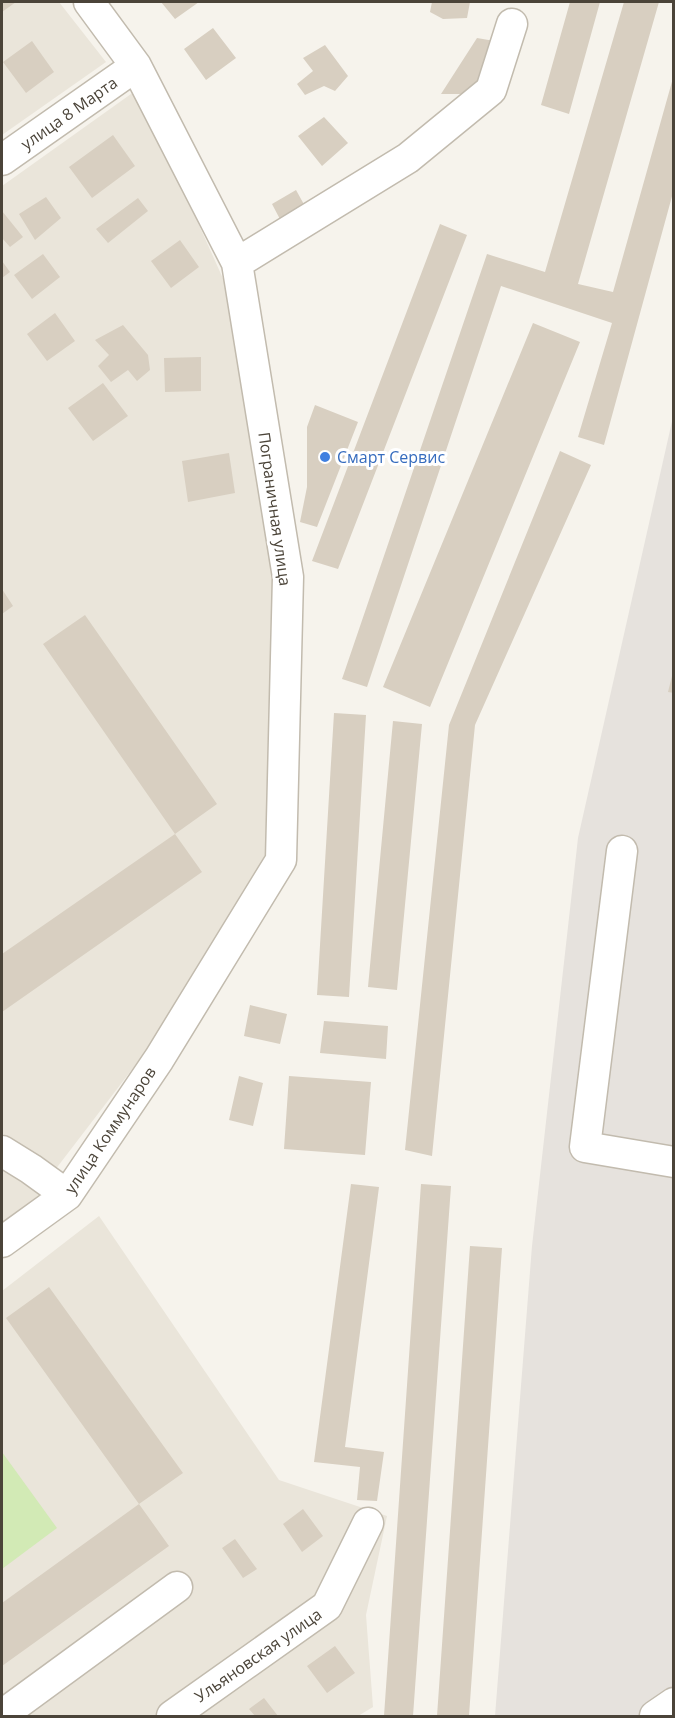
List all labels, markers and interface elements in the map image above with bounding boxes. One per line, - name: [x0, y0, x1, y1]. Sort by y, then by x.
- street label: улица 8 Марта: [16, 72, 122, 154]
- street label: Пограничная улица: [253, 431, 297, 587]
- place label: Смарт Сервис: [337, 446, 445, 468]
- marker: Смарт Сервис: [318, 450, 332, 464]
- street label: улица Коммунаров: [59, 1062, 161, 1198]
- street label: Ульяновская улица: [190, 1603, 326, 1707]

